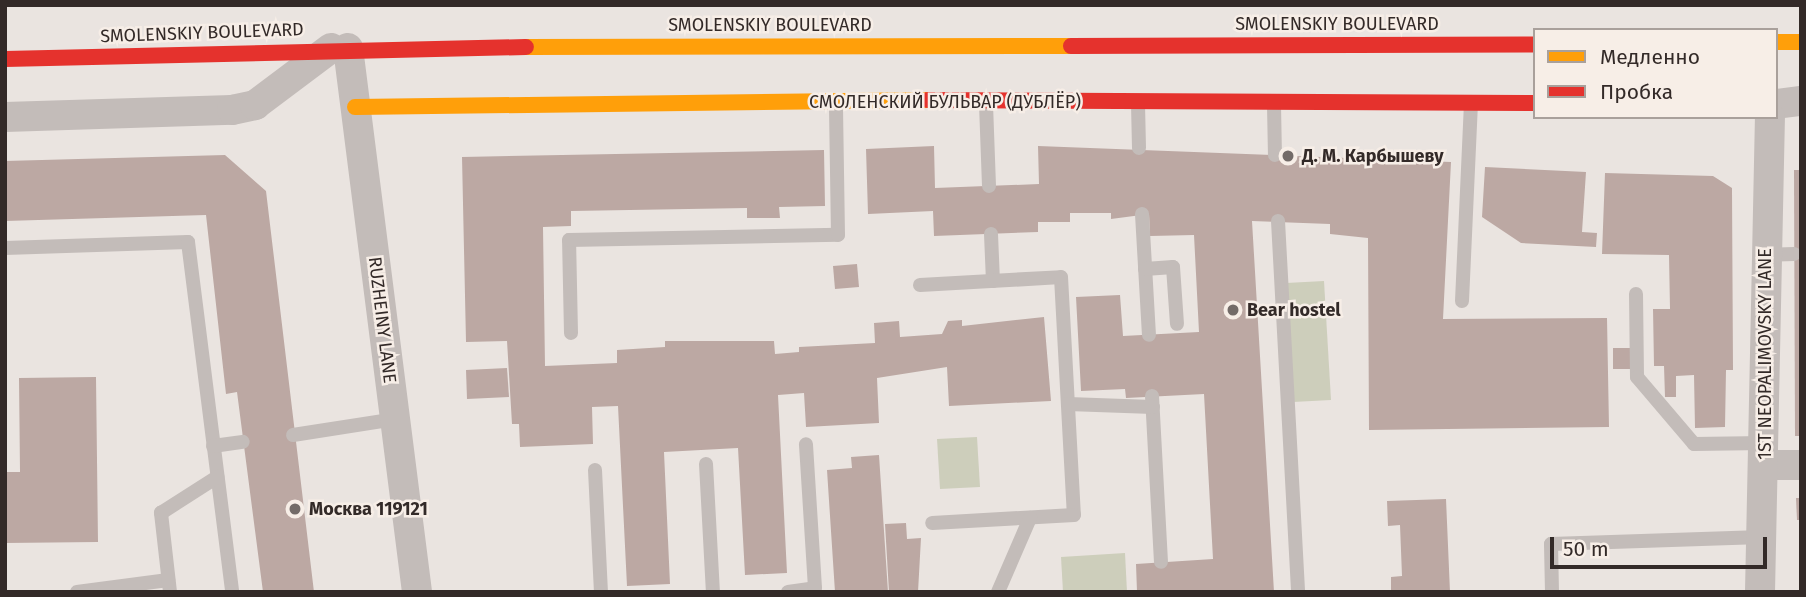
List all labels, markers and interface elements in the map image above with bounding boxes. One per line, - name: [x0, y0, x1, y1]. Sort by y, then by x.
- street label: SMOLENSKIY BOULEVARD: [1235, 13, 1439, 35]
- street label: SMOLENSKIY BOULEVARD: [668, 14, 872, 36]
- street label: SMOLENSKIY BOULEVARD: [100, 19, 304, 47]
- legend: [1533, 28, 1778, 119]
- text: Медленно: [1600, 44, 1700, 70]
- text: Пробка: [1600, 79, 1673, 105]
- street label: СМОЛЕНСКИЙ БУЛЬВАР (ДУБЛЁР): [809, 91, 1081, 113]
- place label: Д. М. Карбышеву: [1302, 145, 1444, 167]
- marker: Д. М. Карбышеву: [1280, 148, 1296, 164]
- street label: 1ST NEOPALIMOVSKY LANE: [1754, 248, 1776, 460]
- street label: RUZHEINY LANE: [364, 256, 400, 384]
- place label: Bear hostel: [1247, 299, 1341, 321]
- marker: Bear hostel: [1225, 302, 1241, 318]
- place label: Москва 119121: [309, 498, 428, 520]
- marker: Москва 119121: [287, 501, 303, 517]
- scale bar: [1554, 524, 1771, 568]
- text: 50 m: [1563, 536, 1609, 562]

